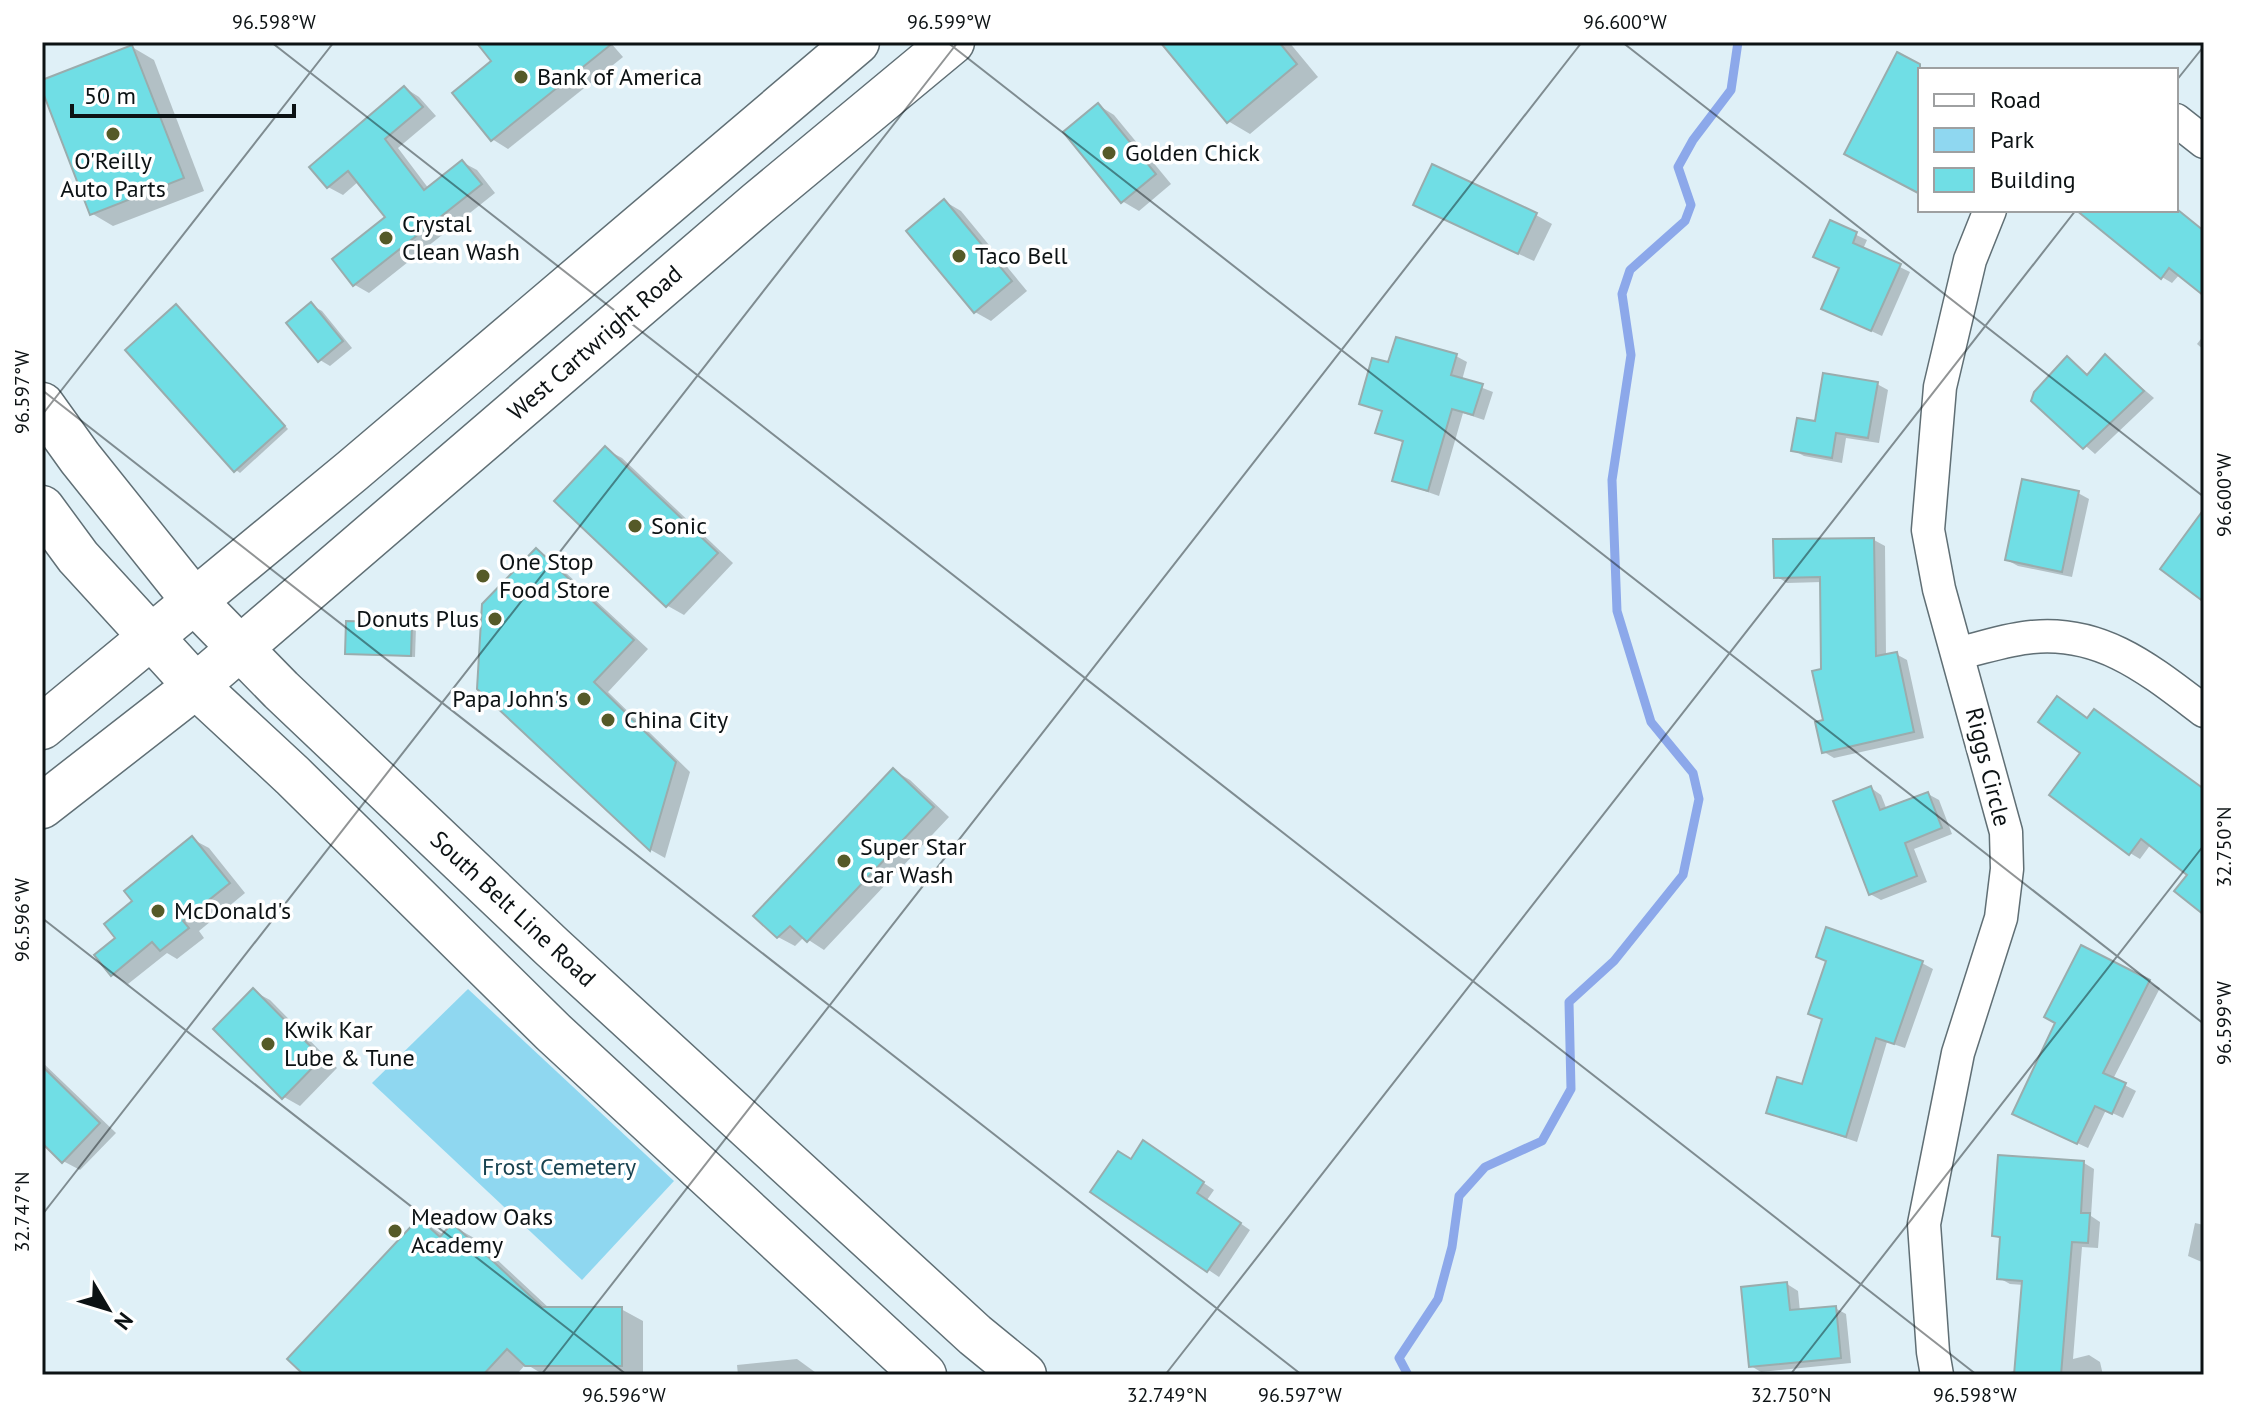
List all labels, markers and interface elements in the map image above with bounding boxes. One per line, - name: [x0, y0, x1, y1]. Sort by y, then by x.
- text: 96.598°W: [232, 9, 316, 35]
- text: 96.599°W: [907, 9, 991, 35]
- text: 96.600°W: [1583, 9, 1667, 35]
- place label: Bank of America: [537, 61, 702, 92]
- scale bar: [72, 68, 294, 118]
- marker: Bank of America: [512, 68, 530, 86]
- legend: [1918, 68, 2178, 212]
- text: 50 m: [84, 80, 136, 111]
- text: Road: [1990, 84, 2041, 115]
- text: Park: [1990, 124, 2035, 155]
- marker: O'Reilly Auto Parts: [104, 125, 122, 143]
- place label: Golden Chick: [1125, 137, 1260, 168]
- marker: Golden Chick: [1100, 144, 1118, 162]
- place label: O'Reilly Auto Parts: [60, 145, 166, 204]
- text: Building: [1990, 164, 2076, 195]
- place label: Crystal Clean Wash: [402, 208, 520, 267]
- marker: Crystal Clean Wash: [377, 229, 395, 247]
- place label: Taco Bell: [975, 240, 1067, 271]
- marker: Taco Bell: [950, 247, 968, 265]
- street label: West Cartwright Road: [501, 258, 688, 427]
- text: 96.597°W: [9, 350, 35, 434]
- text: 96.600°W: [2211, 453, 2237, 537]
- place label: Sonic: [651, 510, 707, 541]
- marker: Sonic: [626, 517, 644, 535]
- place label: One Stop Food Store: [499, 546, 610, 605]
- marker: One Stop Food Store: [474, 567, 492, 585]
- place label: Donuts Plus: [356, 603, 479, 634]
- marker: Donuts Plus: [486, 610, 504, 628]
- place label: Papa John's: [452, 683, 568, 714]
- marker: Papa John's: [575, 690, 593, 708]
- place label: China City: [624, 704, 728, 735]
- street label: Riggs Circle: [1959, 704, 2018, 829]
- marker: China City: [599, 711, 617, 729]
- text: 32.750°N: [2211, 807, 2237, 887]
- street label: South Belt Line Road: [424, 824, 603, 993]
- place label: Super Star Car Wash: [860, 831, 966, 890]
- marker: Super Star Car Wash: [835, 852, 853, 870]
- text: 96.596°W: [9, 878, 35, 962]
- place label: McDonald's: [174, 895, 291, 926]
- marker: McDonald's: [149, 902, 167, 920]
- text: 96.599°W: [2211, 981, 2237, 1065]
- place label: Kwik Kar Lube & Tune: [284, 1014, 415, 1073]
- marker: Kwik Kar Lube & Tune: [259, 1035, 277, 1053]
- park label: Frost Cemetery: [482, 1151, 636, 1182]
- text: 32.747°N: [9, 1172, 35, 1252]
- place label: Meadow Oaks Academy: [411, 1201, 553, 1260]
- marker: Meadow Oaks Academy: [386, 1222, 404, 1240]
- north arrow: [68, 1269, 148, 1349]
- text: N: [108, 1307, 139, 1336]
- text: 96.596°W: [582, 1382, 666, 1408]
- text: 32.749°N: [1127, 1382, 1207, 1408]
- text: 96.597°W: [1258, 1382, 1342, 1408]
- text: 32.750°N: [1751, 1382, 1831, 1408]
- text: 96.598°W: [1933, 1382, 2017, 1408]

